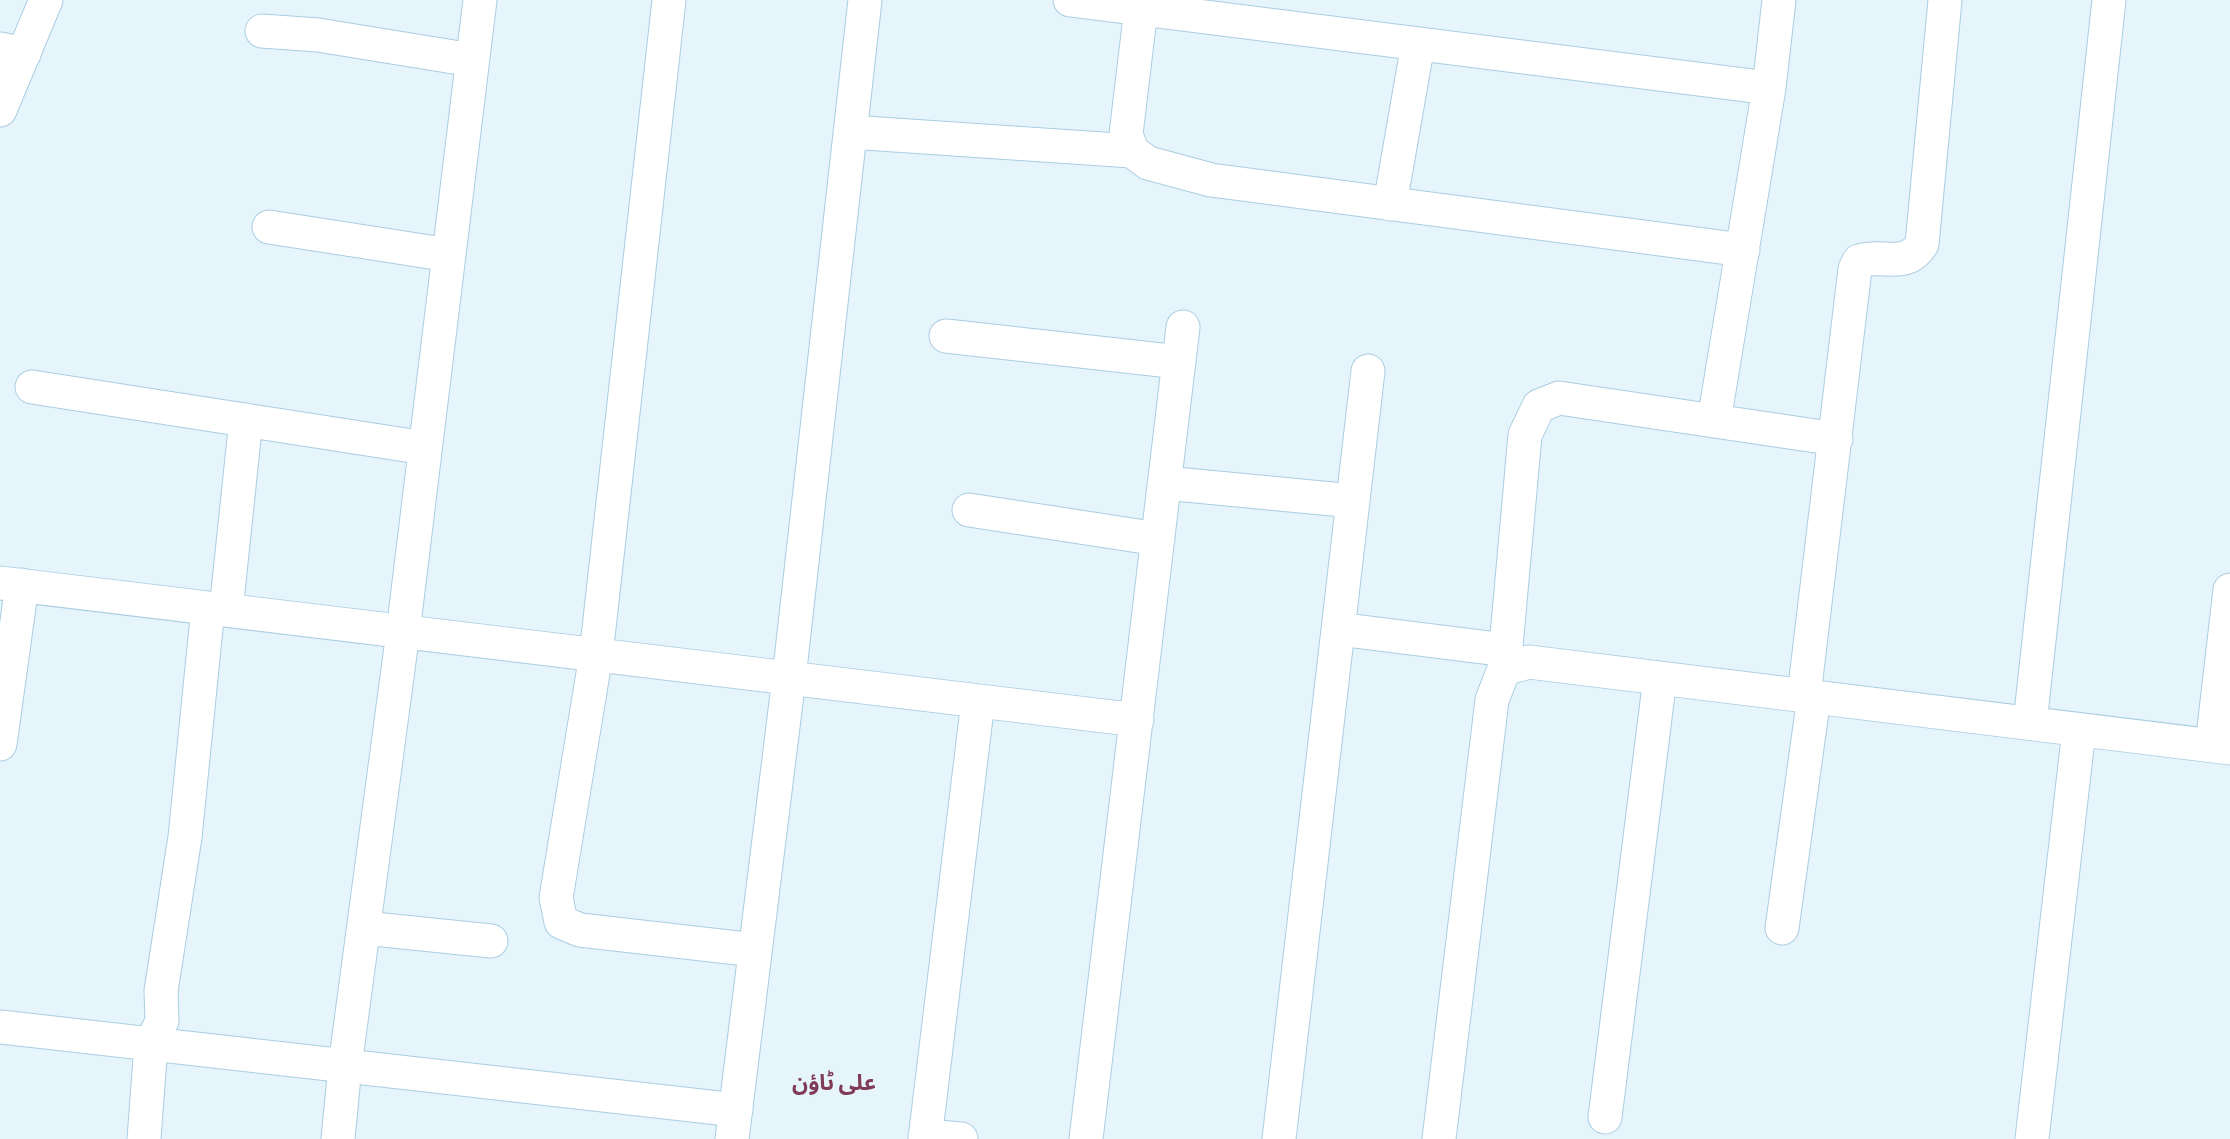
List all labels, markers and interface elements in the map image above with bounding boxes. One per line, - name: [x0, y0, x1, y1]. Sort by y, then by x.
- district label: علی ٹاؤن: [792, 1070, 876, 1096]

